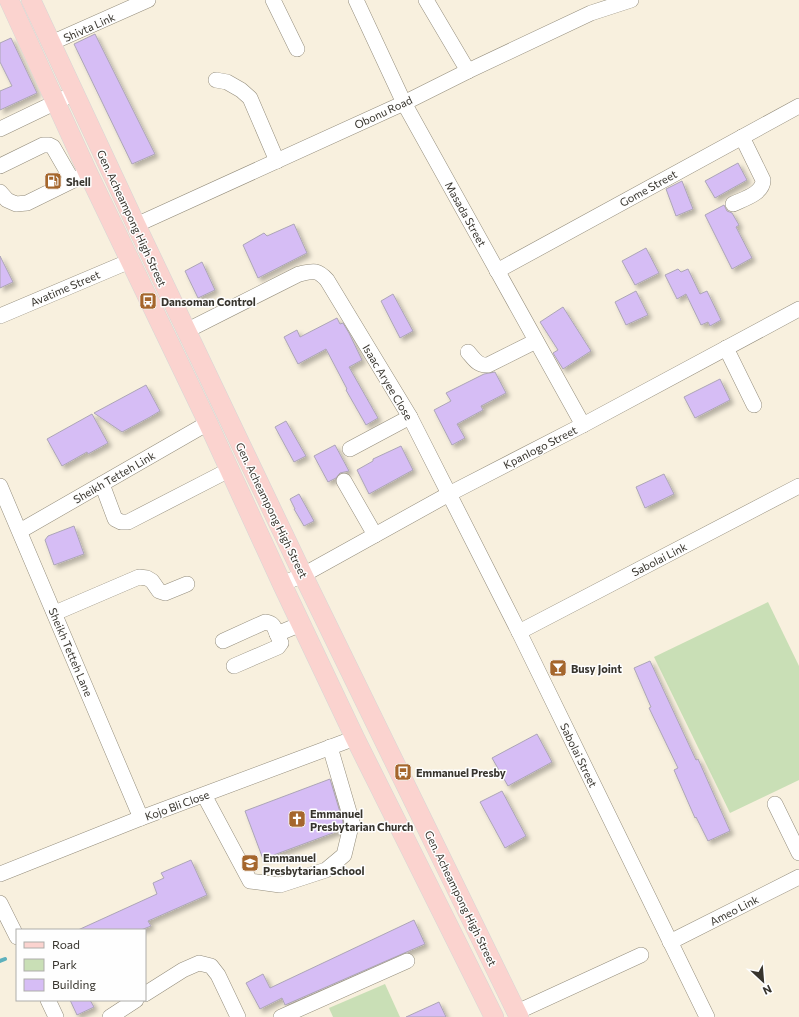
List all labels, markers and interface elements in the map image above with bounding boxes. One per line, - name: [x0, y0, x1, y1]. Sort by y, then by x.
- street label: Shivta Link: [61, 10, 117, 44]
- street label: Obonu Road: [352, 93, 414, 131]
- street label: Gen. Acheampong High Street: [95, 148, 170, 289]
- street label: Gome Street: [617, 167, 679, 209]
- fuel station icon: Shell: [43, 171, 63, 191]
- place label: Shell: [66, 175, 91, 188]
- street label: Masada Street: [443, 179, 489, 249]
- street label: Avatime Street: [28, 267, 102, 309]
- bus stop icon: Dansoman Control: [138, 291, 158, 311]
- place label: Dansoman Control: [161, 295, 256, 308]
- street label: Isaac Aryee Close: [360, 342, 416, 422]
- street label: Kpanlogo Street: [501, 423, 579, 471]
- street label: Gen. Acheampong High Street: [233, 440, 311, 580]
- street label: Sheikh Tetteh Link: [71, 448, 157, 506]
- street label: Sabolai Link: [629, 540, 689, 578]
- street label: Sheikh Tetteh Lane: [46, 606, 96, 698]
- bar icon: Busy Joint: [548, 658, 568, 678]
- place label: Busy Joint: [571, 662, 622, 676]
- street label: Sabolai Street: [558, 721, 600, 790]
- bus stop icon: Emmanuel Presby: [393, 762, 413, 782]
- place label: Emmanuel Presby: [416, 766, 506, 779]
- street label: Kojo Bli Close: [143, 787, 211, 823]
- place label: Emmanuel Presbytarian Church: [310, 807, 413, 833]
- church icon: Emmanuel Presbytarian Church: [287, 809, 307, 829]
- street label: Gen. Acheampong High Street: [422, 828, 500, 968]
- place label: Emmanuel Presbytarian School: [263, 851, 365, 877]
- school or university icon: Emmanuel Presbytarian School: [240, 853, 260, 873]
- street label: Ameo Link: [707, 892, 761, 928]
- legend: [16, 929, 146, 1001]
- text: Road: [52, 937, 80, 951]
- text: Park: [52, 957, 78, 971]
- north arrow: [743, 961, 783, 1001]
- text: Building: [52, 977, 96, 991]
- text: N: [761, 983, 774, 998]

